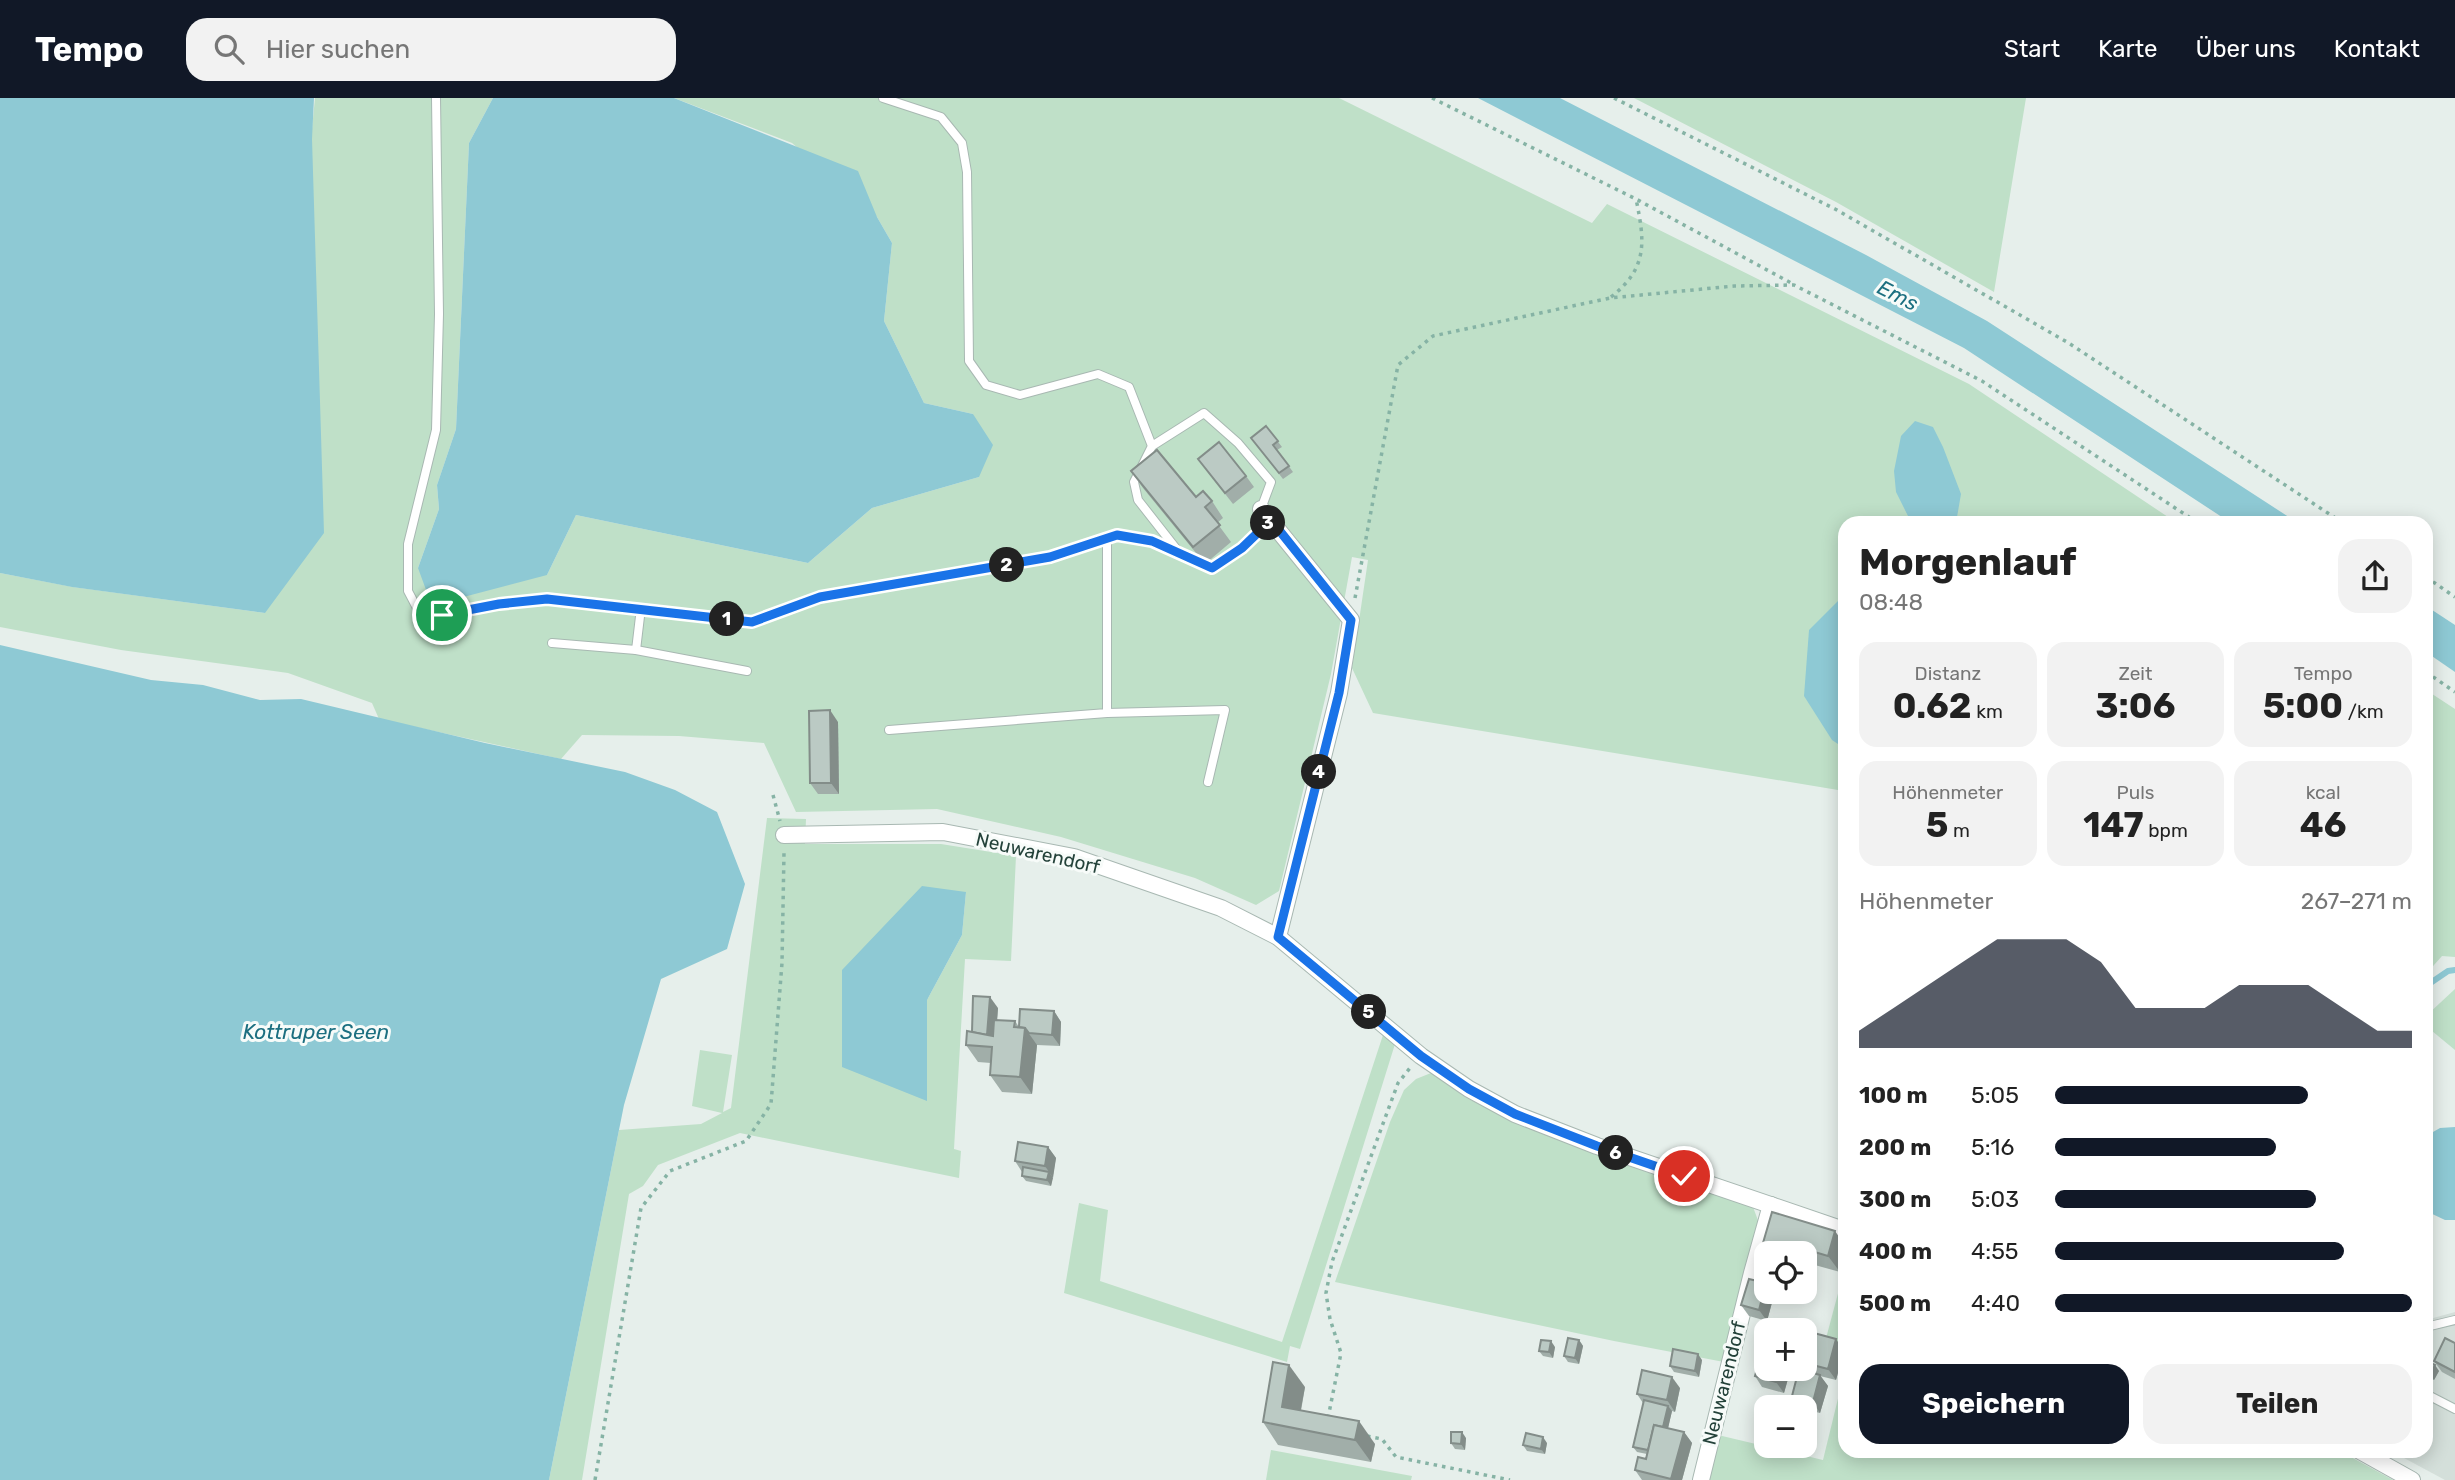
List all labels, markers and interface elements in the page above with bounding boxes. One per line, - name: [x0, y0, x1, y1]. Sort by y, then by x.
- search box: [186, 18, 676, 81]
- text: Tempo: [35, 30, 144, 69]
- icon: search: [210, 30, 248, 68]
- text: Hier suchen: [266, 34, 410, 65]
- text: Start: [2004, 35, 2060, 63]
- text: Karte: [2098, 35, 2158, 63]
- text: Über uns: [2196, 35, 2296, 63]
- text: Kontakt: [2334, 35, 2420, 63]
- water label: Ems: [1874, 274, 1923, 316]
- pin: 3: [1250, 506, 1286, 540]
- text: 3: [1261, 511, 1274, 534]
- text: Morgenlauf: [1859, 539, 2076, 585]
- button: share: [2338, 539, 2412, 613]
- pin: 2: [990, 547, 1024, 582]
- text: 2: [1000, 553, 1013, 576]
- pin: [412, 585, 472, 645]
- text: 08:48: [1859, 588, 1923, 616]
- icon: arrive: [423, 596, 461, 634]
- pin: 1: [710, 602, 744, 636]
- text: 1: [722, 607, 731, 630]
- text: Distanz: [1915, 662, 1981, 685]
- text: Zeit: [2119, 662, 2152, 685]
- text: Tempo: [2294, 662, 2353, 685]
- text: 0.62: [1893, 685, 1972, 727]
- text: 3:06: [2096, 685, 2175, 727]
- text: 5:00: [2263, 685, 2343, 727]
- text: km: [1972, 700, 2003, 723]
- text: /km: [2343, 700, 2384, 723]
- pin: 4: [1302, 754, 1336, 790]
- text: 4: [1312, 760, 1325, 783]
- text: Höhenmeter: [1892, 781, 2003, 804]
- text: Puls: [2117, 781, 2154, 804]
- text: kcal: [2306, 781, 2341, 804]
- text: 5: [1926, 804, 1948, 846]
- text: 147: [2083, 804, 2144, 846]
- text: 46: [2300, 804, 2347, 846]
- text: m: [1948, 819, 1970, 842]
- text: bpm: [2144, 819, 2188, 842]
- street label: Neuwarendorf: [974, 828, 1103, 879]
- text: Höhenmeter: [1859, 887, 1993, 915]
- text: 267–271 m: [2301, 887, 2412, 915]
- pin: 5: [1352, 995, 1386, 1030]
- text: 5: [1362, 1000, 1375, 1023]
- water label: Kottruper Seen: [243, 1019, 389, 1044]
- text: 100 m: [1859, 1081, 1928, 1109]
- text: 5:05: [1971, 1081, 2019, 1109]
- text: 200 m: [1859, 1133, 1931, 1161]
- text: 5:16: [1971, 1133, 2014, 1161]
- pin: 6: [1598, 1136, 1634, 1170]
- text: 6: [1609, 1141, 1622, 1164]
- pin: [1654, 1146, 1714, 1206]
- icon: check: [1665, 1157, 1703, 1195]
- text: 300 m: [1859, 1185, 1931, 1213]
- text: 5:03: [1971, 1185, 2019, 1213]
- text: 400 m: [1859, 1237, 1932, 1265]
- text: 4:55: [1971, 1237, 2019, 1265]
- map controls: [1754, 1241, 1817, 1458]
- button: locate: [1754, 1241, 1817, 1304]
- text: 500 m: [1859, 1289, 1931, 1317]
- text: 4:40: [1971, 1289, 2020, 1317]
- street label: Neuwarendorf: [1698, 1318, 1751, 1447]
- button: +: [1754, 1318, 1817, 1381]
- button: Speichern: [1859, 1364, 2129, 1444]
- button: Teilen: [2143, 1364, 2412, 1444]
- button: −: [1754, 1395, 1817, 1458]

